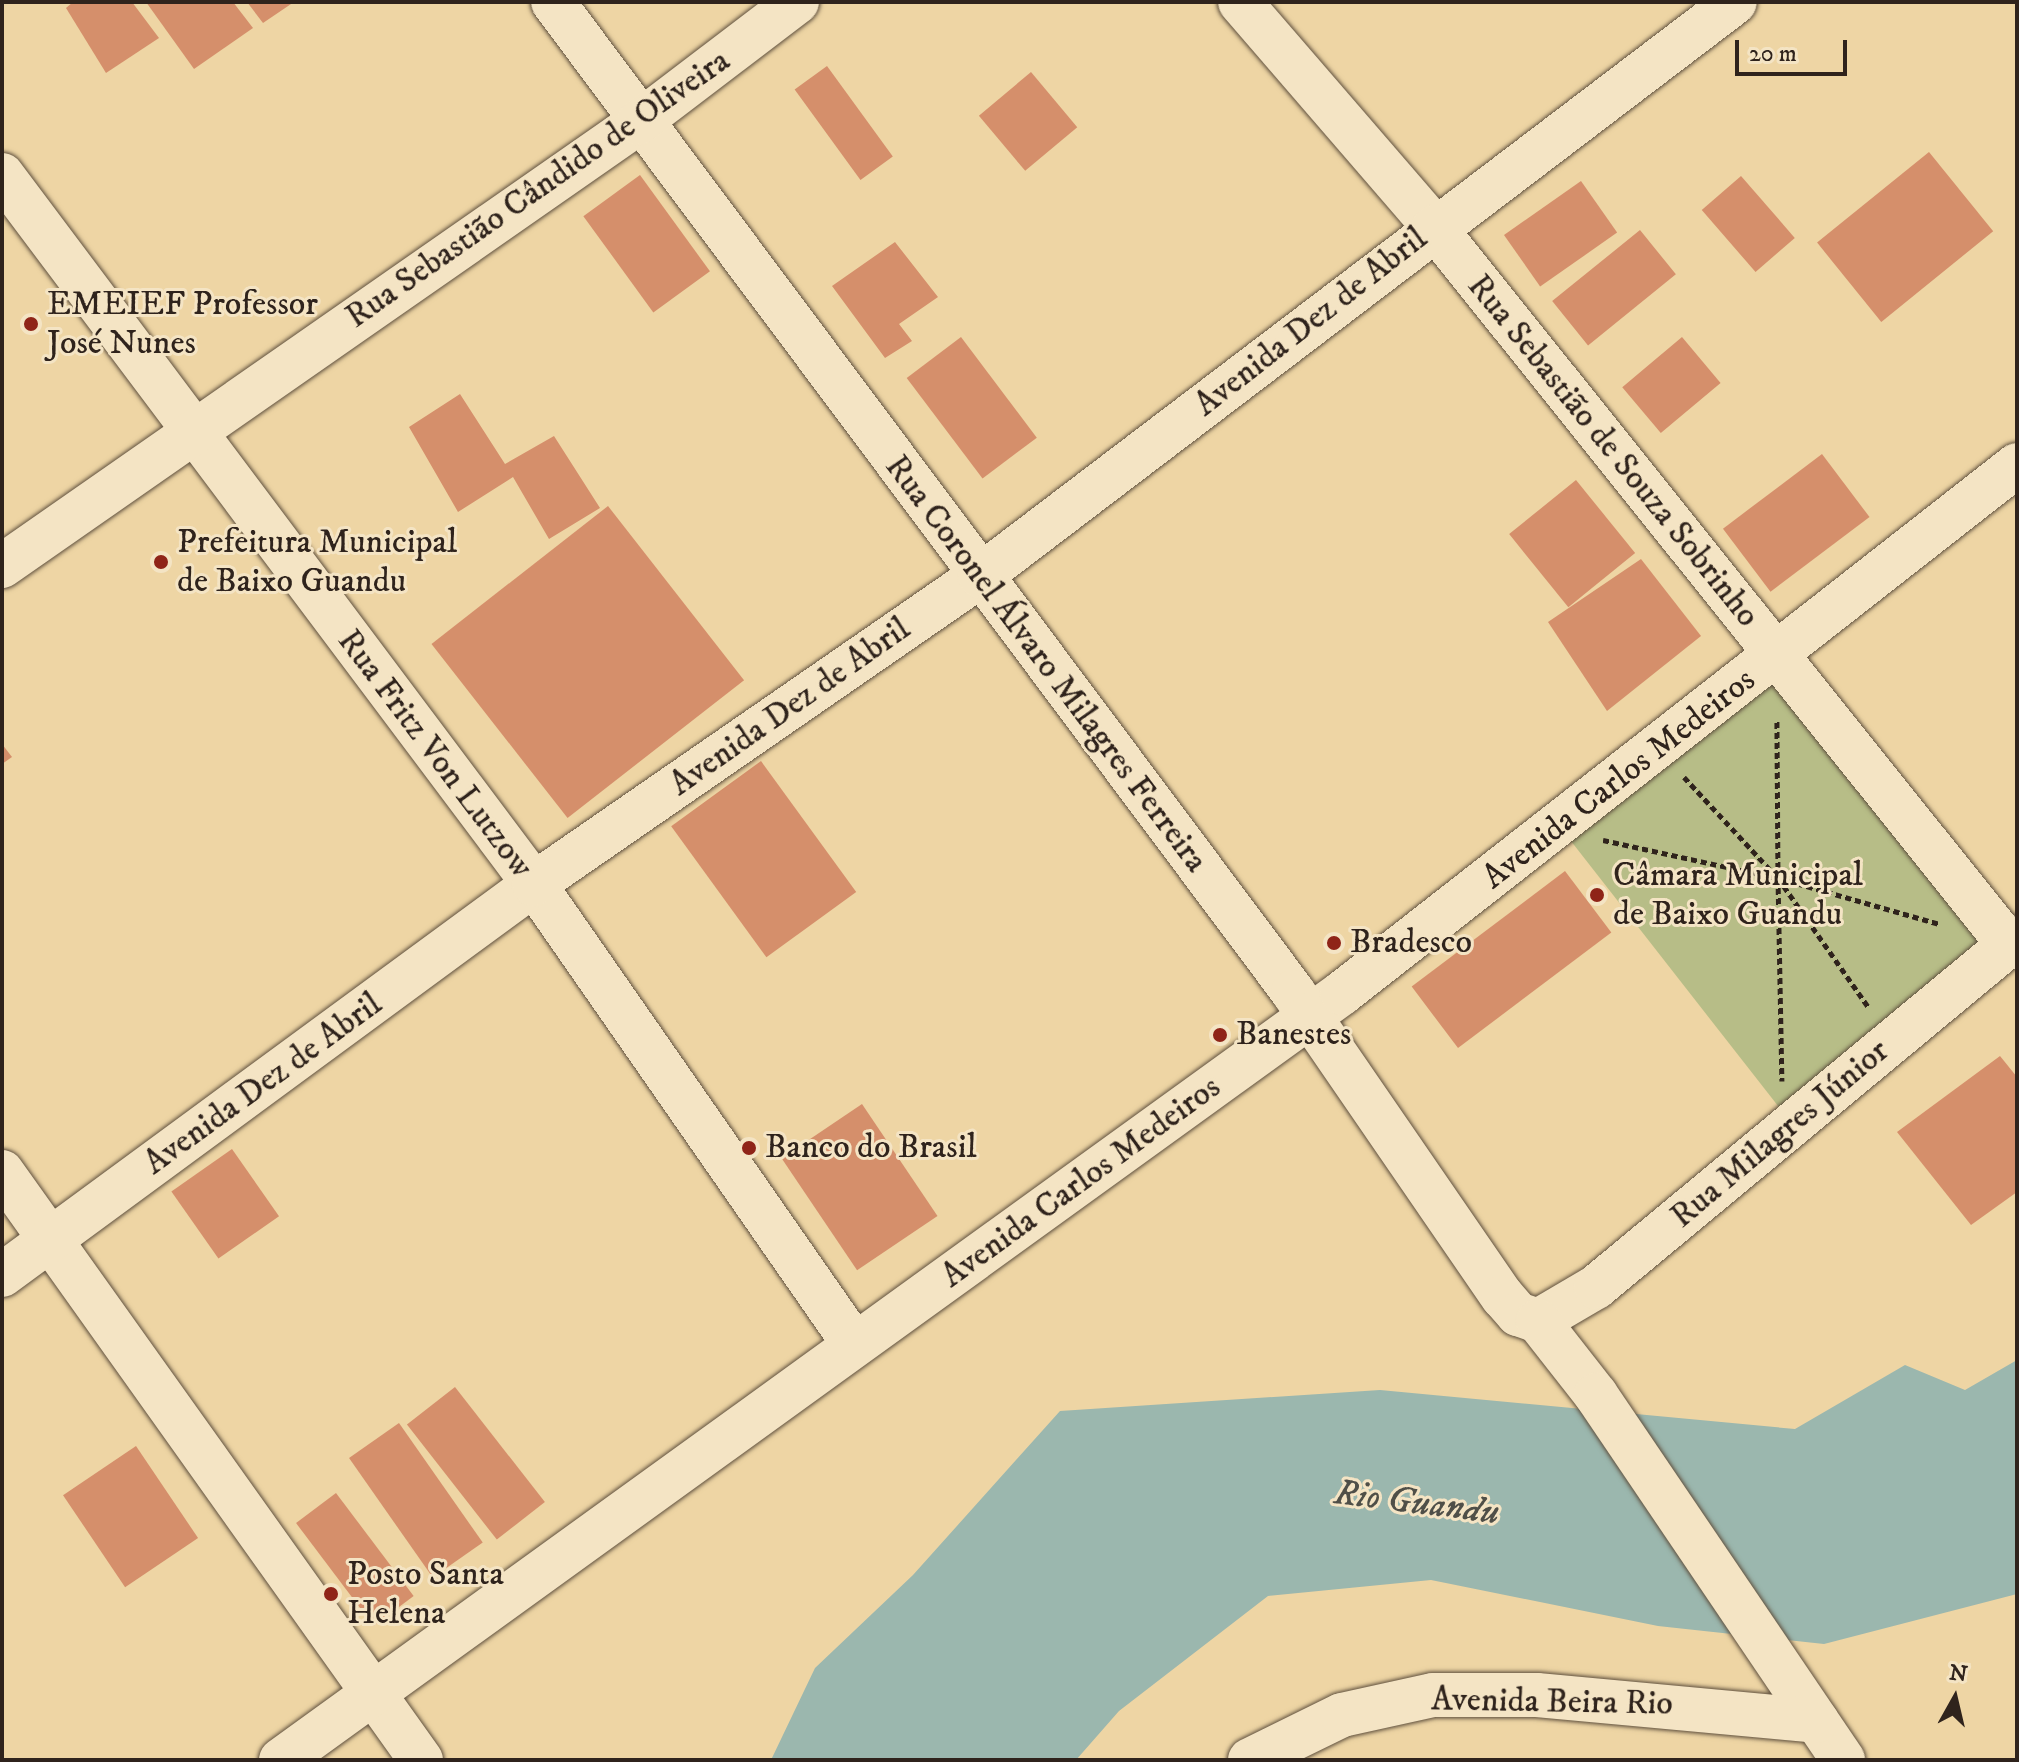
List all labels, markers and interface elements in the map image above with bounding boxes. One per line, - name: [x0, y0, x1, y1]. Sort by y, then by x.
- scale bar: [1739, 24, 1851, 74]
- text: 20 m: [1749, 39, 1797, 69]
- street label: Rua Sebastião Cândido de Oliveira: [338, 41, 738, 337]
- street label: Avenida Dez de Abril: [1187, 218, 1435, 426]
- street label: Rua Sebastião de Souza Sobrinho: [1458, 267, 1768, 635]
- place label: EMEIEF Professor José Nunes: [47, 284, 318, 364]
- marker: EMEIEF Professor José Nunes: [22, 315, 40, 333]
- street label: Rua Coronel Álvaro Milagres Ferreira: [876, 448, 1216, 880]
- place label: Prefeitura Municipal de Baixo Guandu: [177, 522, 457, 602]
- marker: Prefeitura Municipal de Baixo Guandu: [152, 553, 170, 571]
- street label: Avenida Dez de Abril: [662, 609, 918, 805]
- street label: Rua Fritz Von Lutzow: [328, 622, 542, 886]
- street label: Avenida Carlos Medeiros: [1474, 660, 1764, 898]
- place label: Câmara Municipal de Baixo Guandu: [1613, 855, 1863, 934]
- marker: Câmara Municipal de Baixo Guandu: [1588, 886, 1606, 904]
- place label: Bradesco: [1350, 923, 1472, 963]
- marker: Bradesco: [1325, 934, 1343, 952]
- street label: Avenida Dez de Abril: [136, 984, 390, 1184]
- place label: Banestes: [1236, 1015, 1351, 1055]
- marker: Banestes: [1211, 1026, 1229, 1044]
- street label: Rua Milagres Júnior: [1663, 1031, 1897, 1237]
- street label: Avenida Carlos Medeiros: [934, 1067, 1228, 1297]
- place label: Banco do Brasil: [765, 1128, 977, 1168]
- marker: Banco do Brasil: [740, 1139, 758, 1157]
- water label: Rio Guandu: [1332, 1471, 1502, 1535]
- place label: Posto Santa Helena: [347, 1554, 504, 1634]
- marker: Posto Santa Helena: [322, 1585, 340, 1603]
- north arrow: [1915, 1658, 1995, 1738]
- text: N: [1948, 1659, 1969, 1688]
- street label: Avenida Beira Rio: [1431, 1679, 1673, 1725]

